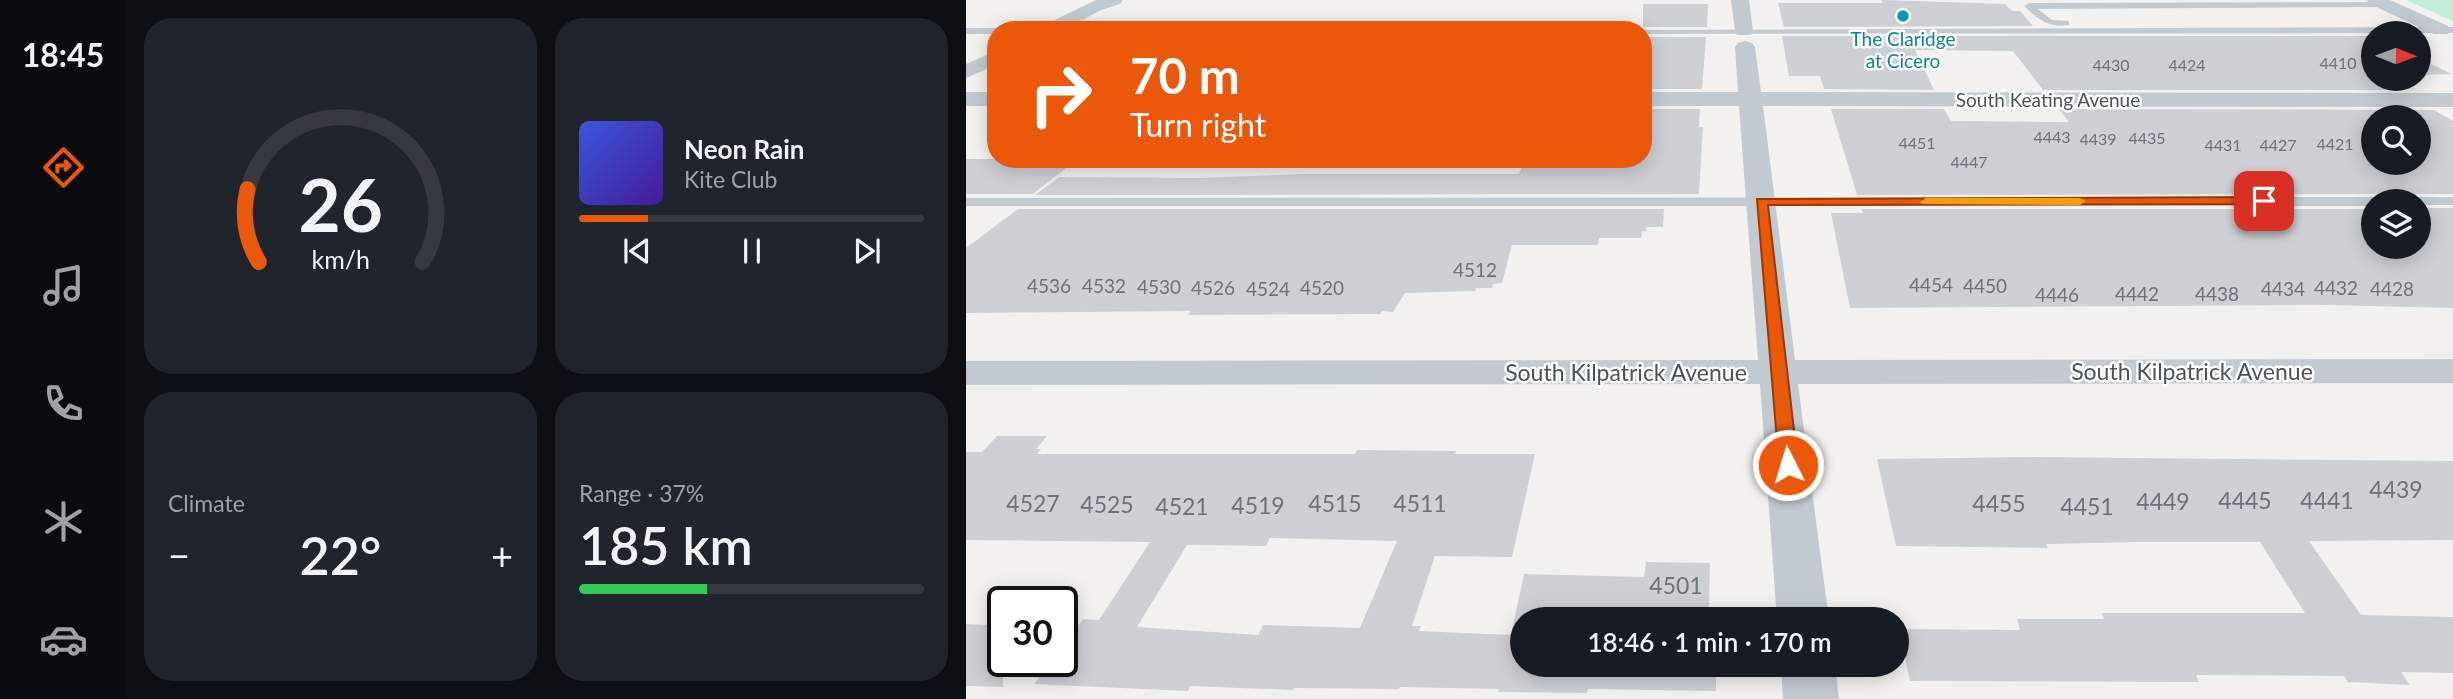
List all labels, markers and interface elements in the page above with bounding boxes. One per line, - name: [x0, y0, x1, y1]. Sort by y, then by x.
- marker: The Claridge at Cicero: [1895, 8, 1911, 24]
- north arrow: [2361, 21, 2431, 91]
- map controls: [2361, 21, 2431, 259]
- place label: The Claridge at Cicero: [1850, 27, 1956, 72]
- text: 18:45: [22, 35, 104, 74]
- text: 70 m: [1130, 46, 1240, 104]
- icon: right: [1015, 49, 1106, 140]
- house number: 4410: [2319, 53, 2357, 72]
- house number: 4430: [2092, 55, 2130, 74]
- house number: 4424: [2168, 55, 2206, 74]
- street label: South Keating Avenue: [1956, 88, 2140, 111]
- text: Turn right: [1130, 105, 1266, 144]
- button: search: [2361, 105, 2431, 175]
- house number: 4443: [2033, 127, 2071, 146]
- house number: 4435: [2128, 128, 2166, 147]
- house number: 4439: [2079, 129, 2117, 148]
- text: Neon Rain: [684, 133, 804, 165]
- house number: 4451: [1898, 133, 1936, 152]
- house number: 4421: [2316, 134, 2354, 153]
- house number: 4431: [2204, 135, 2242, 154]
- house number: 4427: [2259, 135, 2297, 154]
- icon: directions: [39, 143, 88, 192]
- house number: 4447: [1950, 152, 1988, 171]
- text: 26: [298, 160, 383, 248]
- text: Kite Club: [684, 165, 777, 193]
- pin: [2234, 171, 2294, 231]
- icon: arrive: [2245, 182, 2283, 220]
- button: layers: [2361, 189, 2431, 259]
- icon: previous: [618, 232, 656, 270]
- icon: pause: [733, 232, 771, 270]
- icon: next: [848, 232, 886, 270]
- text: km/h: [311, 244, 370, 274]
- house number: 4512: [1453, 258, 1497, 281]
- icon: music: [39, 261, 88, 310]
- house number: 4454: [1909, 273, 1953, 296]
- house number: 4536: [1027, 274, 1071, 297]
- house number: 4532: [1082, 274, 1126, 297]
- house number: 4450: [1963, 274, 2007, 297]
- house number: 4530: [1137, 275, 1181, 298]
- house number: 4526: [1191, 276, 1235, 299]
- house number: 4520: [1300, 276, 1344, 299]
- house number: 4432: [2314, 276, 2358, 299]
- house number: 4524: [1246, 277, 1290, 300]
- house number: 4434: [2261, 277, 2305, 300]
- house number: 4428: [2370, 277, 2414, 300]
- house number: 4442: [2115, 282, 2159, 305]
- house number: 4438: [2195, 282, 2239, 305]
- house number: 4446: [2035, 283, 2079, 306]
- street label: South Kilpatrick Avenue: [2071, 357, 2313, 385]
- street label: South Kilpatrick Avenue: [1505, 358, 1747, 386]
- icon: phone: [39, 379, 88, 428]
- position arrow: [1751, 428, 1825, 502]
- house number: 4439: [2369, 475, 2423, 503]
- text: Range · 37%: [579, 479, 704, 507]
- house number: 4445: [2218, 486, 2272, 514]
- house number: 4441: [2300, 486, 2354, 514]
- house number: 4449: [2136, 487, 2190, 515]
- text: Climate: [168, 489, 245, 517]
- house number: 4527: [1006, 489, 1060, 517]
- house number: 4515: [1308, 489, 1362, 517]
- house number: 4511: [1393, 489, 1447, 517]
- house number: 4455: [1972, 489, 2026, 517]
- house number: 4525: [1080, 490, 1134, 518]
- house number: 4519: [1231, 491, 1285, 519]
- house number: 4521: [1155, 492, 1209, 520]
- house number: 4451: [2060, 492, 2114, 520]
- icon: climate: [39, 497, 88, 546]
- text: 185 km: [579, 514, 753, 576]
- text: 22°: [300, 524, 381, 586]
- text: −: [168, 532, 190, 578]
- text: +: [491, 532, 513, 578]
- house number: 4501: [1649, 571, 1703, 599]
- speed limit sign: 30: [987, 586, 1078, 677]
- icon: car: [39, 615, 88, 664]
- text: 18:46 · 1 min · 170 m: [1587, 626, 1832, 658]

